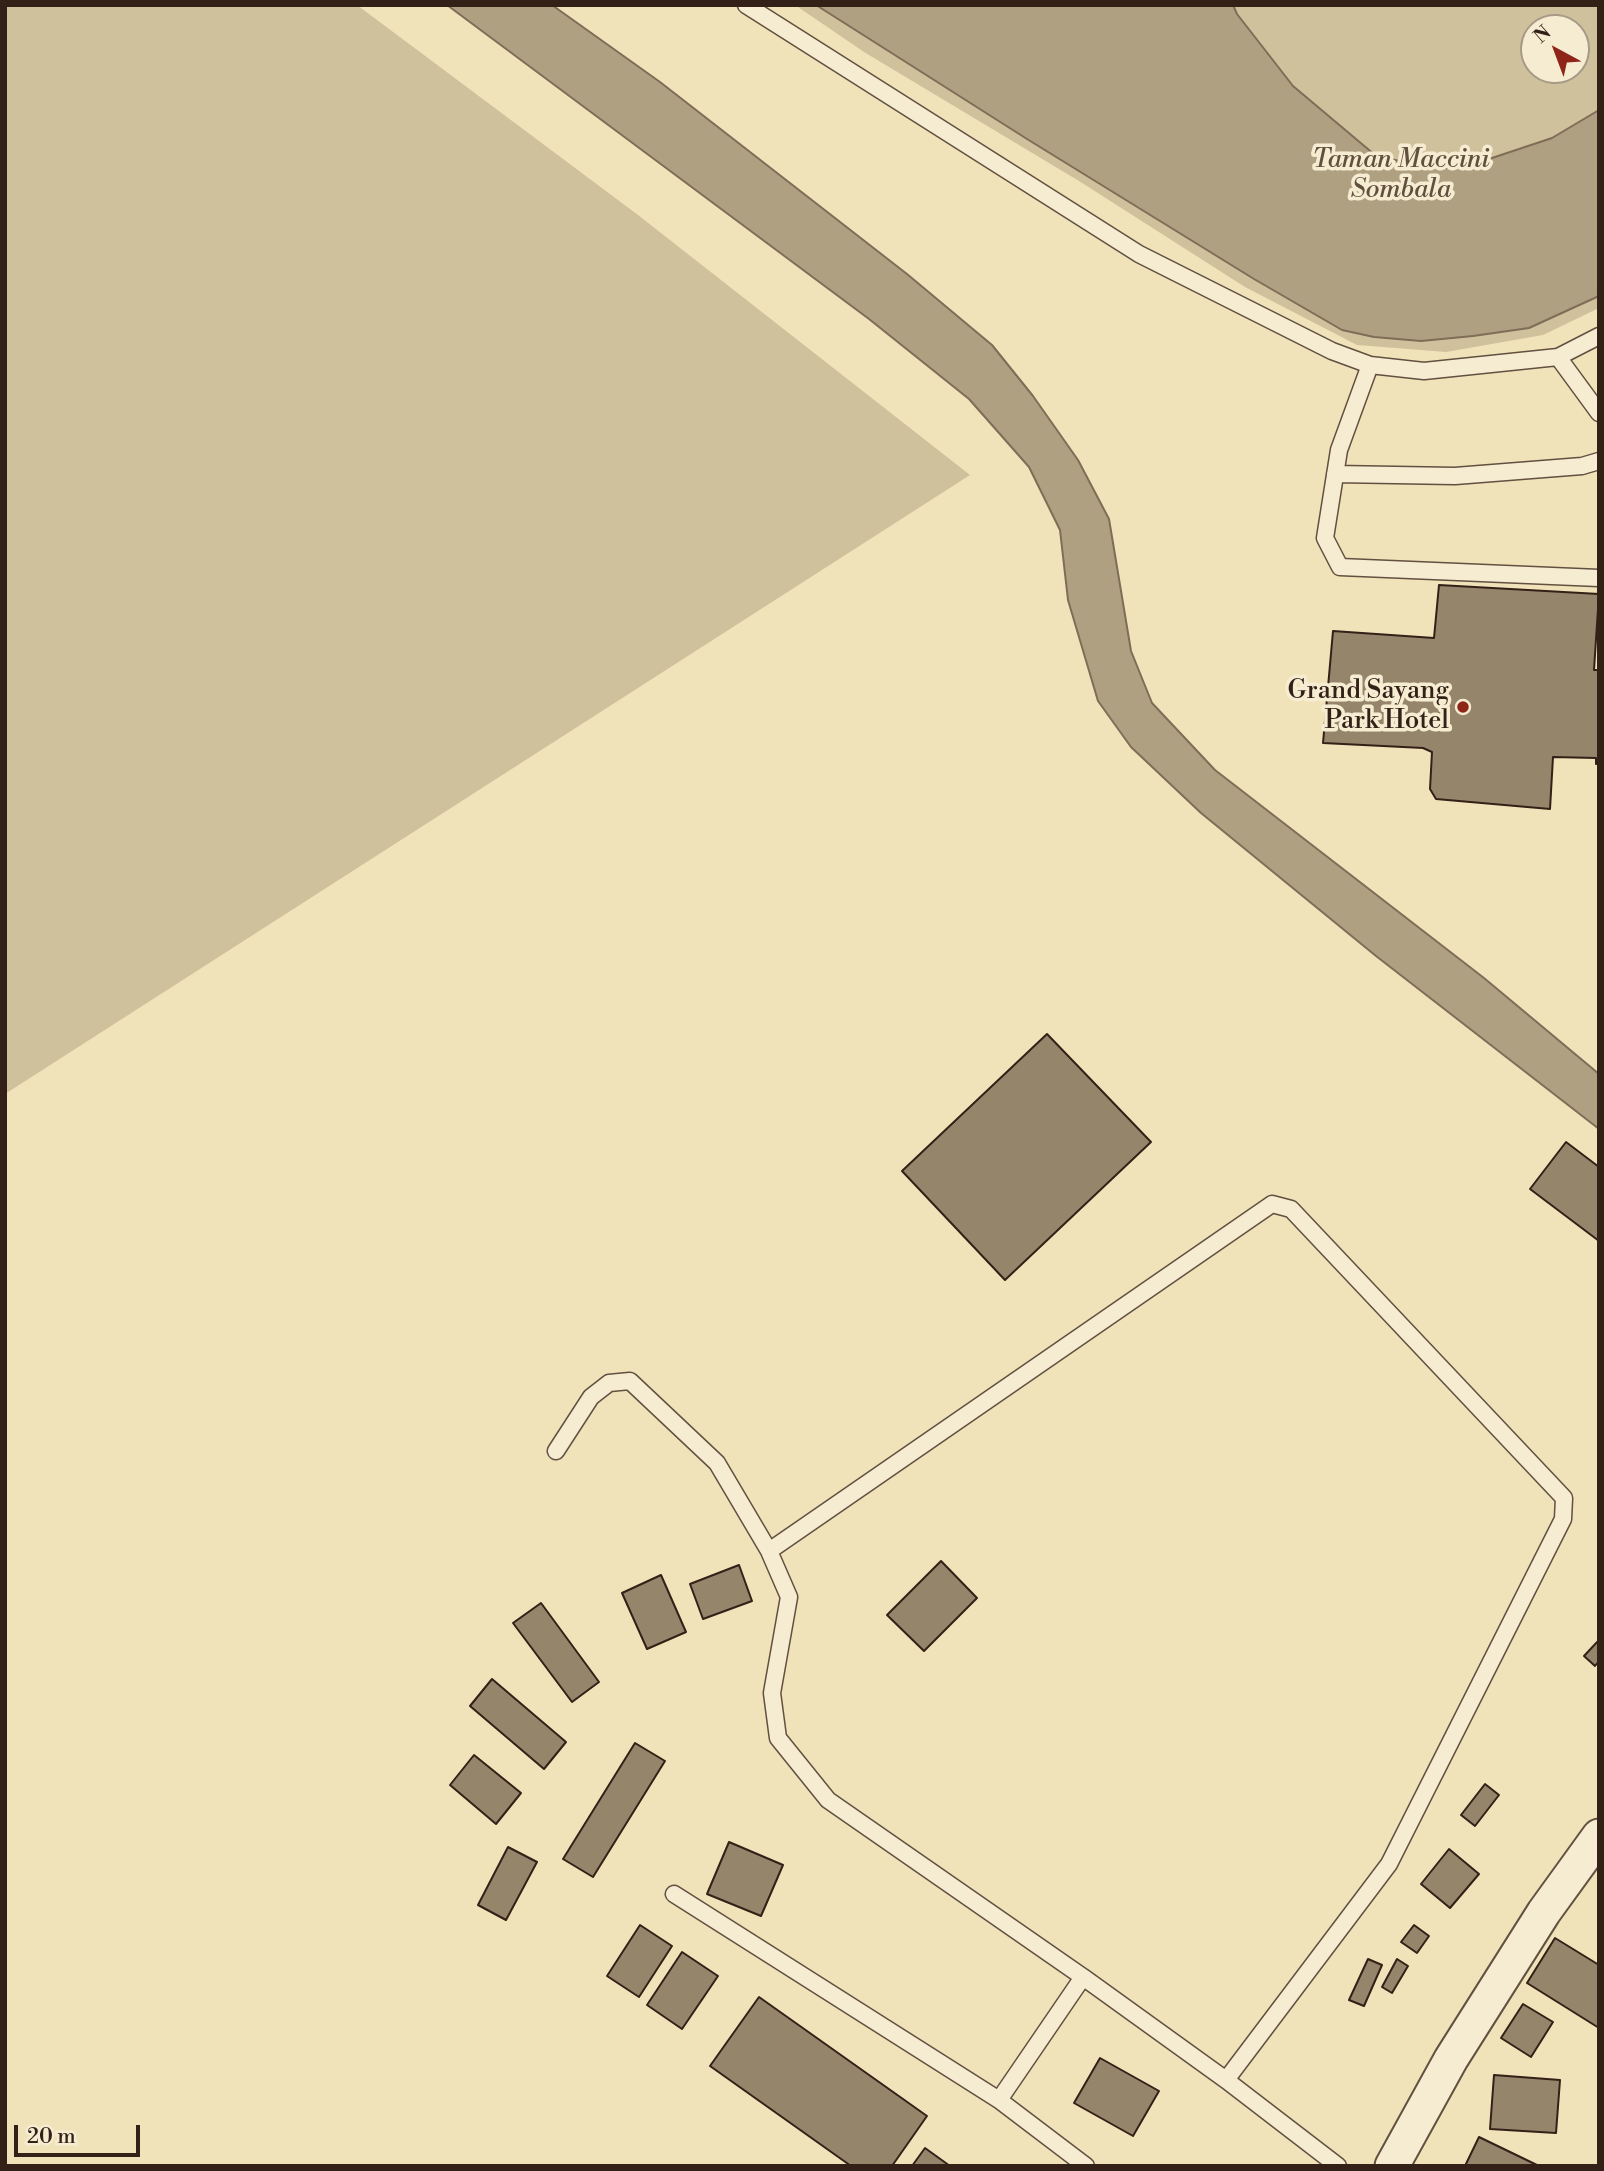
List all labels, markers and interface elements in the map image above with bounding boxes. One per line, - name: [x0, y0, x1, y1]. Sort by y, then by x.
- north arrow: [1520, 14, 1590, 84]
- text: N: [1529, 21, 1556, 49]
- park label: Taman Maccini Sombala: [1312, 145, 1490, 206]
- place label: Grand Sayang Park Hotel: [1287, 676, 1449, 738]
- marker: Grand Sayang Park Hotel: [1455, 699, 1471, 715]
- scale bar: [18, 2112, 144, 2156]
- text: 20 m: [27, 2124, 76, 2150]

